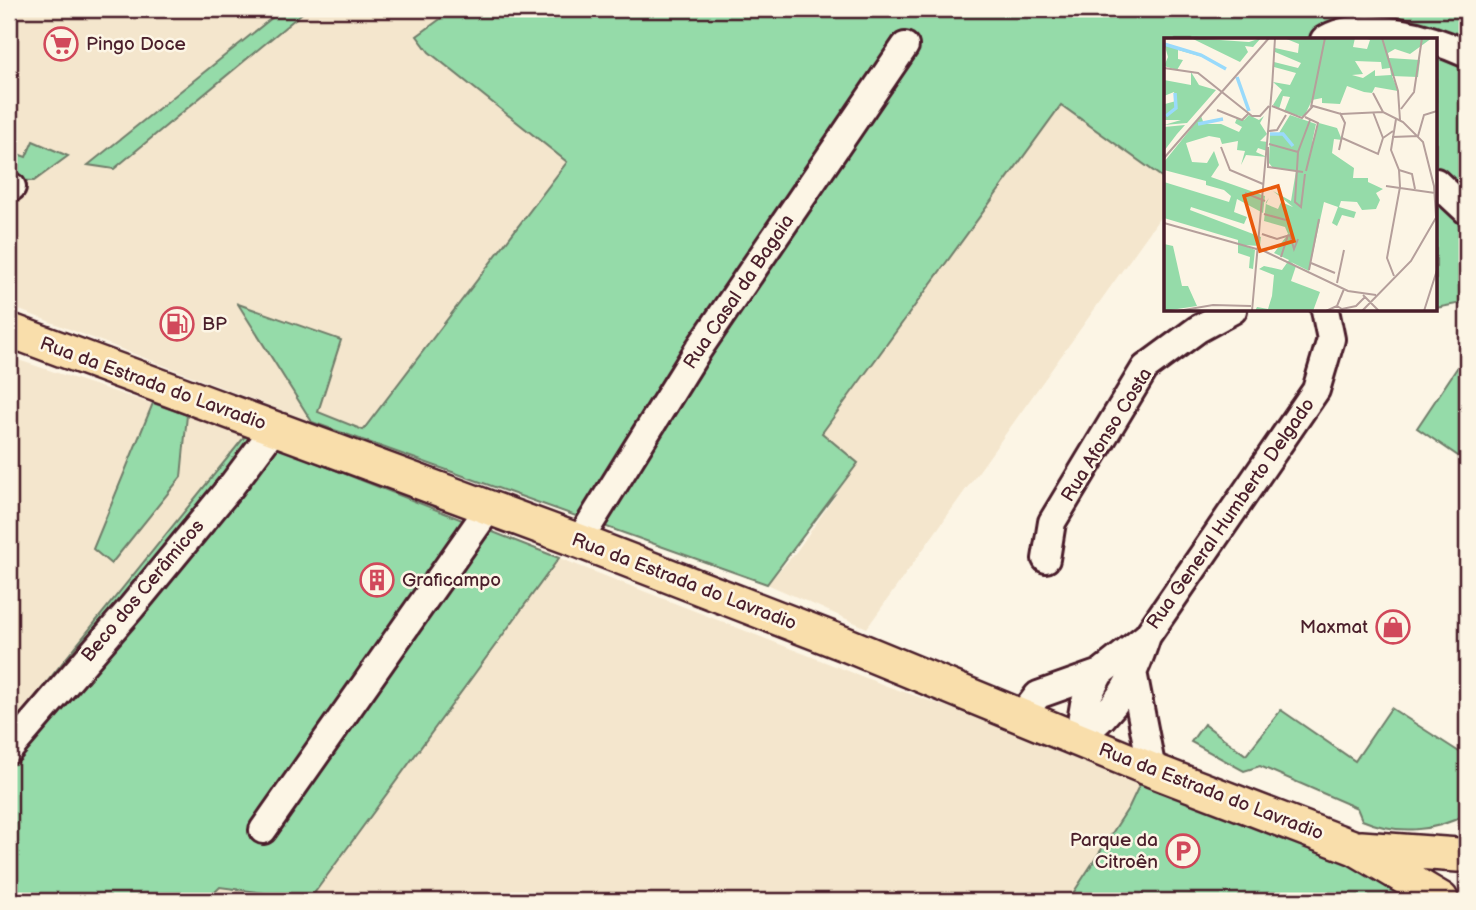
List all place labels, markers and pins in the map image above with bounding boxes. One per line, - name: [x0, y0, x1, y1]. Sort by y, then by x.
- supermarket icon: Pingo Doce: [42, 25, 80, 63]
- place label: Pingo Doce: [86, 33, 186, 56]
- fuel station icon: BP: [158, 305, 196, 343]
- place label: BP: [202, 313, 227, 336]
- building icon: Graficampo: [358, 561, 396, 599]
- place label: Graficampo: [402, 569, 501, 592]
- shop icon: Maxmat: [1374, 608, 1412, 646]
- place label: Maxmat: [1300, 616, 1368, 639]
- place label: Parque da Citroên: [1070, 829, 1158, 874]
- parking icon: Parque da Citroên: [1164, 832, 1202, 870]

